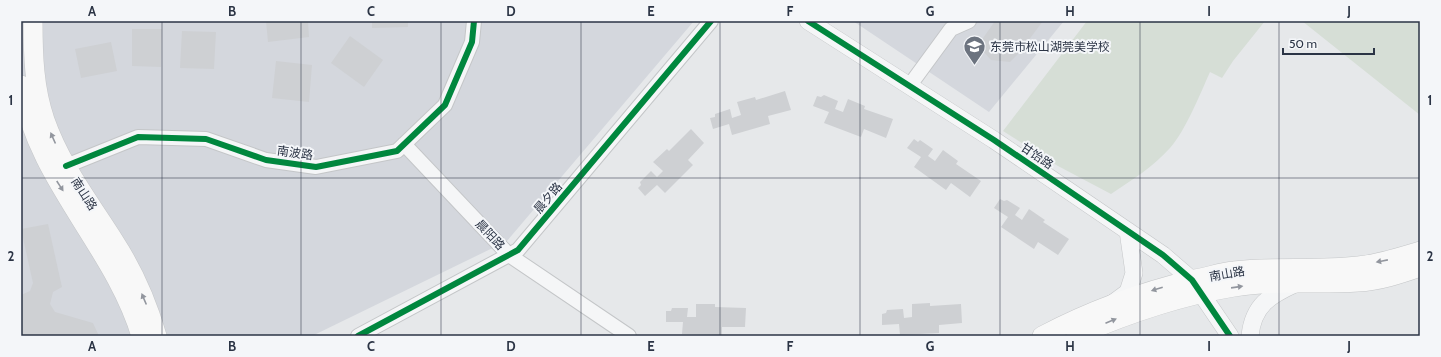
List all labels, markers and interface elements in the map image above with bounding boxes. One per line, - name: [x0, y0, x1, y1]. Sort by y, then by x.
- text: A: [88, 3, 97, 19]
- text: B: [228, 3, 236, 19]
- text: C: [367, 3, 375, 19]
- text: D: [506, 3, 516, 19]
- text: E: [647, 3, 655, 19]
- text: F: [787, 3, 794, 19]
- text: G: [926, 3, 935, 19]
- text: H: [1065, 3, 1075, 19]
- text: I: [1207, 3, 1211, 19]
- text: J: [1346, 3, 1351, 19]
- scale bar: [1283, 30, 1374, 56]
- school or university icon: 东莞市松山湖莞美学校: [961, 34, 987, 67]
- text: 50 m: [1289, 36, 1317, 51]
- place label: 东莞市松山湖莞美学校: [990, 39, 1110, 54]
- text: 1: [9, 92, 13, 108]
- text: 1: [1428, 92, 1432, 108]
- one-way arrow: [50, 132, 56, 143]
- street label: 甘饴路: [1018, 139, 1056, 172]
- street label: 南波路: [276, 143, 314, 162]
- street label: 南山路: [68, 175, 101, 213]
- street label: 晨夕路: [530, 179, 565, 216]
- one-way arrow: [56, 181, 64, 191]
- street label: 晨阳路: [473, 216, 508, 253]
- text: 2: [8, 248, 15, 264]
- text: 2: [1427, 248, 1434, 264]
- one-way arrow: [1376, 259, 1389, 265]
- street label: 南山路: [1208, 263, 1246, 284]
- one-way arrow: [1231, 284, 1243, 290]
- one-way arrow: [1151, 286, 1163, 292]
- one-way arrow: [141, 294, 147, 305]
- one-way arrow: [1106, 317, 1118, 323]
- text: A: [88, 338, 97, 354]
- text: B: [228, 338, 236, 354]
- text: C: [367, 338, 375, 354]
- text: D: [506, 338, 516, 354]
- text: E: [647, 338, 655, 354]
- text: F: [787, 338, 794, 354]
- text: G: [926, 338, 935, 354]
- text: H: [1065, 338, 1075, 354]
- text: I: [1207, 338, 1211, 354]
- text: J: [1346, 338, 1351, 354]

